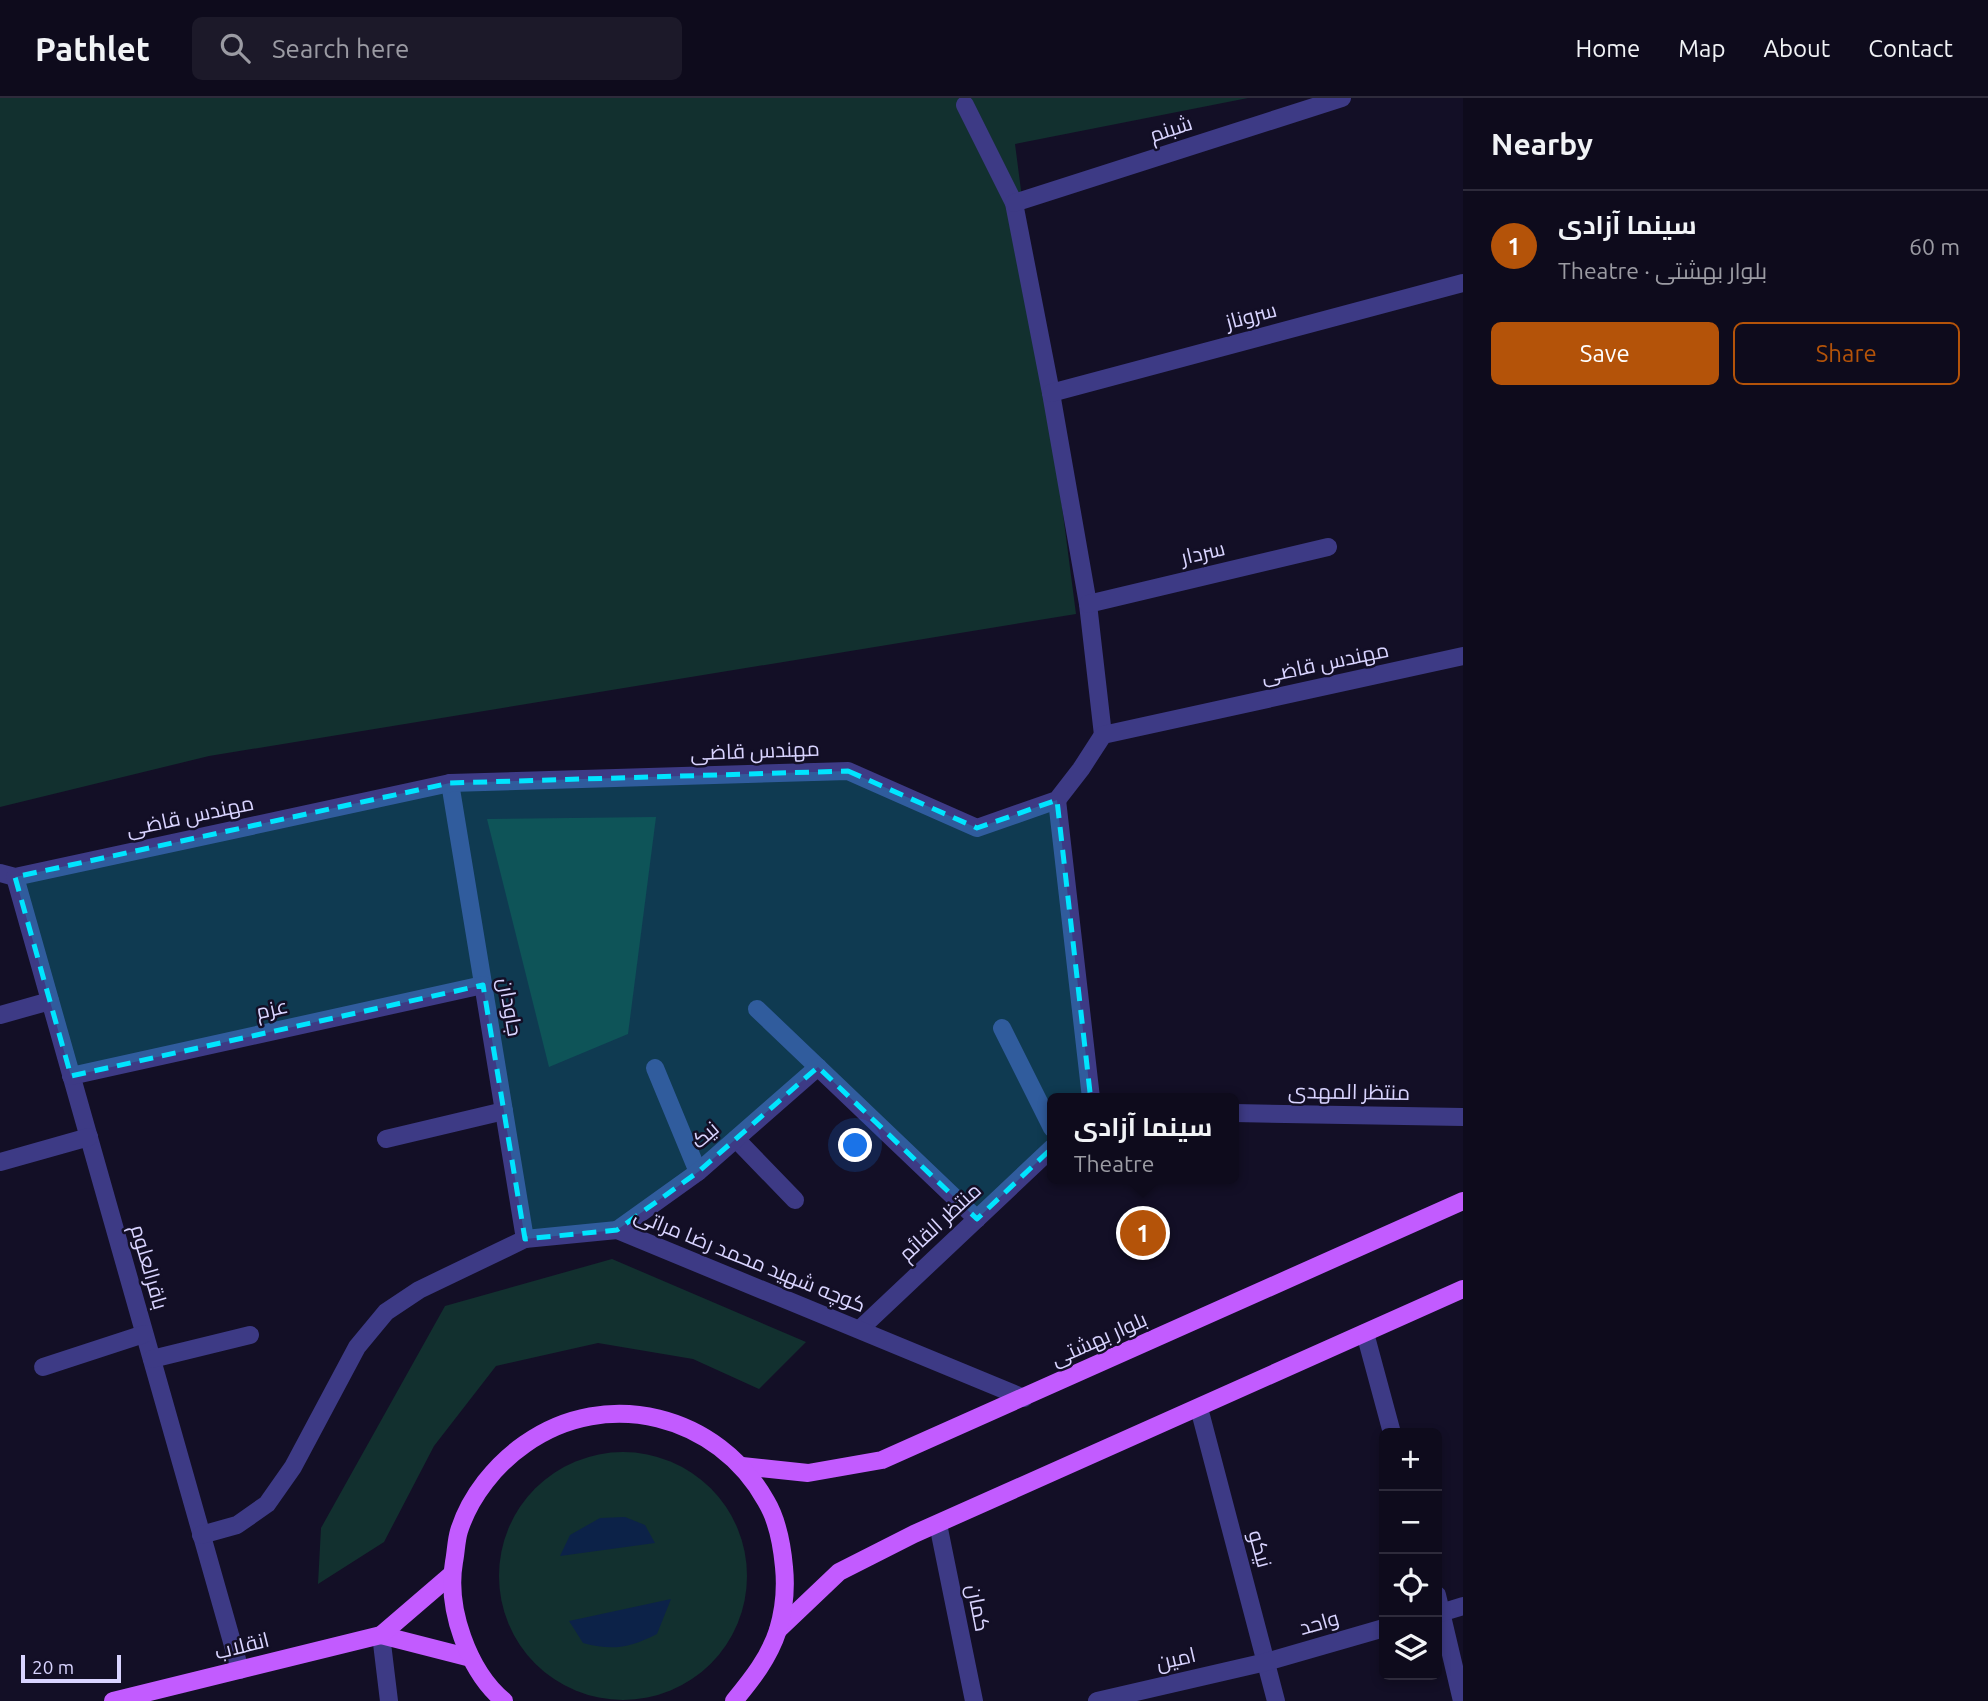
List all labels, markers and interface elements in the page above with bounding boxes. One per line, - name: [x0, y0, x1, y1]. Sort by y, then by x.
- search box: [192, 17, 682, 80]
- icon: search: [216, 29, 254, 67]
- text: Pathlet: [35, 30, 150, 67]
- text: Search here: [272, 34, 409, 63]
- text: Home: [1575, 35, 1640, 62]
- text: Map: [1678, 35, 1725, 62]
- text: About: [1763, 35, 1830, 62]
- text: Contact: [1868, 35, 1953, 62]
- street label: شبنم: [1146, 110, 1196, 149]
- text: Nearby: [1491, 127, 1593, 161]
- text: سینما آزادی: [1558, 210, 1697, 239]
- text: 1: [1508, 234, 1520, 259]
- text: 60 m: [1909, 234, 1960, 259]
- text: Theatre · بلوار بهشتی: [1558, 258, 1767, 283]
- street label: سروناز: [1222, 297, 1279, 335]
- button: Save: [1491, 322, 1719, 385]
- button: Share: [1733, 322, 1960, 385]
- street label: سردار: [1177, 535, 1227, 570]
- street label: مهندس قاضی: [1259, 637, 1391, 689]
- street label: مهندس قاضی: [690, 736, 820, 766]
- street label: مهندس قاضی: [124, 790, 256, 842]
- street label: جاودان: [492, 976, 528, 1038]
- street label: عزم: [254, 993, 291, 1026]
- street label: منتظر المهدی: [1288, 1078, 1410, 1106]
- popup: [1047, 1093, 1239, 1184]
- text: سینما آزادی: [1074, 1112, 1212, 1141]
- street label: نیک: [686, 1116, 723, 1153]
- your location: [838, 1128, 872, 1162]
- text: Theatre: [1074, 1151, 1155, 1176]
- street label: منتظر القائم: [893, 1177, 987, 1267]
- street label: کوچه شهید محمد رضا مراتی: [630, 1202, 869, 1319]
- pin: 1: [1120, 1207, 1166, 1259]
- street label: باقرالعلوم: [124, 1221, 174, 1313]
- street label: بلوار بهشتی: [1047, 1306, 1151, 1372]
- map controls: [1379, 1428, 1442, 1680]
- button: +: [1379, 1428, 1442, 1491]
- button: −: [1379, 1491, 1442, 1554]
- street label: نیکو: [1244, 1527, 1277, 1570]
- button: locate: [1379, 1554, 1442, 1617]
- street label: کمان: [961, 1582, 995, 1634]
- street label: واحد: [1296, 1605, 1342, 1640]
- button: layers: [1379, 1617, 1442, 1680]
- street label: انقلاب: [212, 1627, 272, 1663]
- street label: امین: [1154, 1642, 1198, 1676]
- scale bar: [21, 1652, 121, 1684]
- text: 20 m: [32, 1656, 74, 1678]

